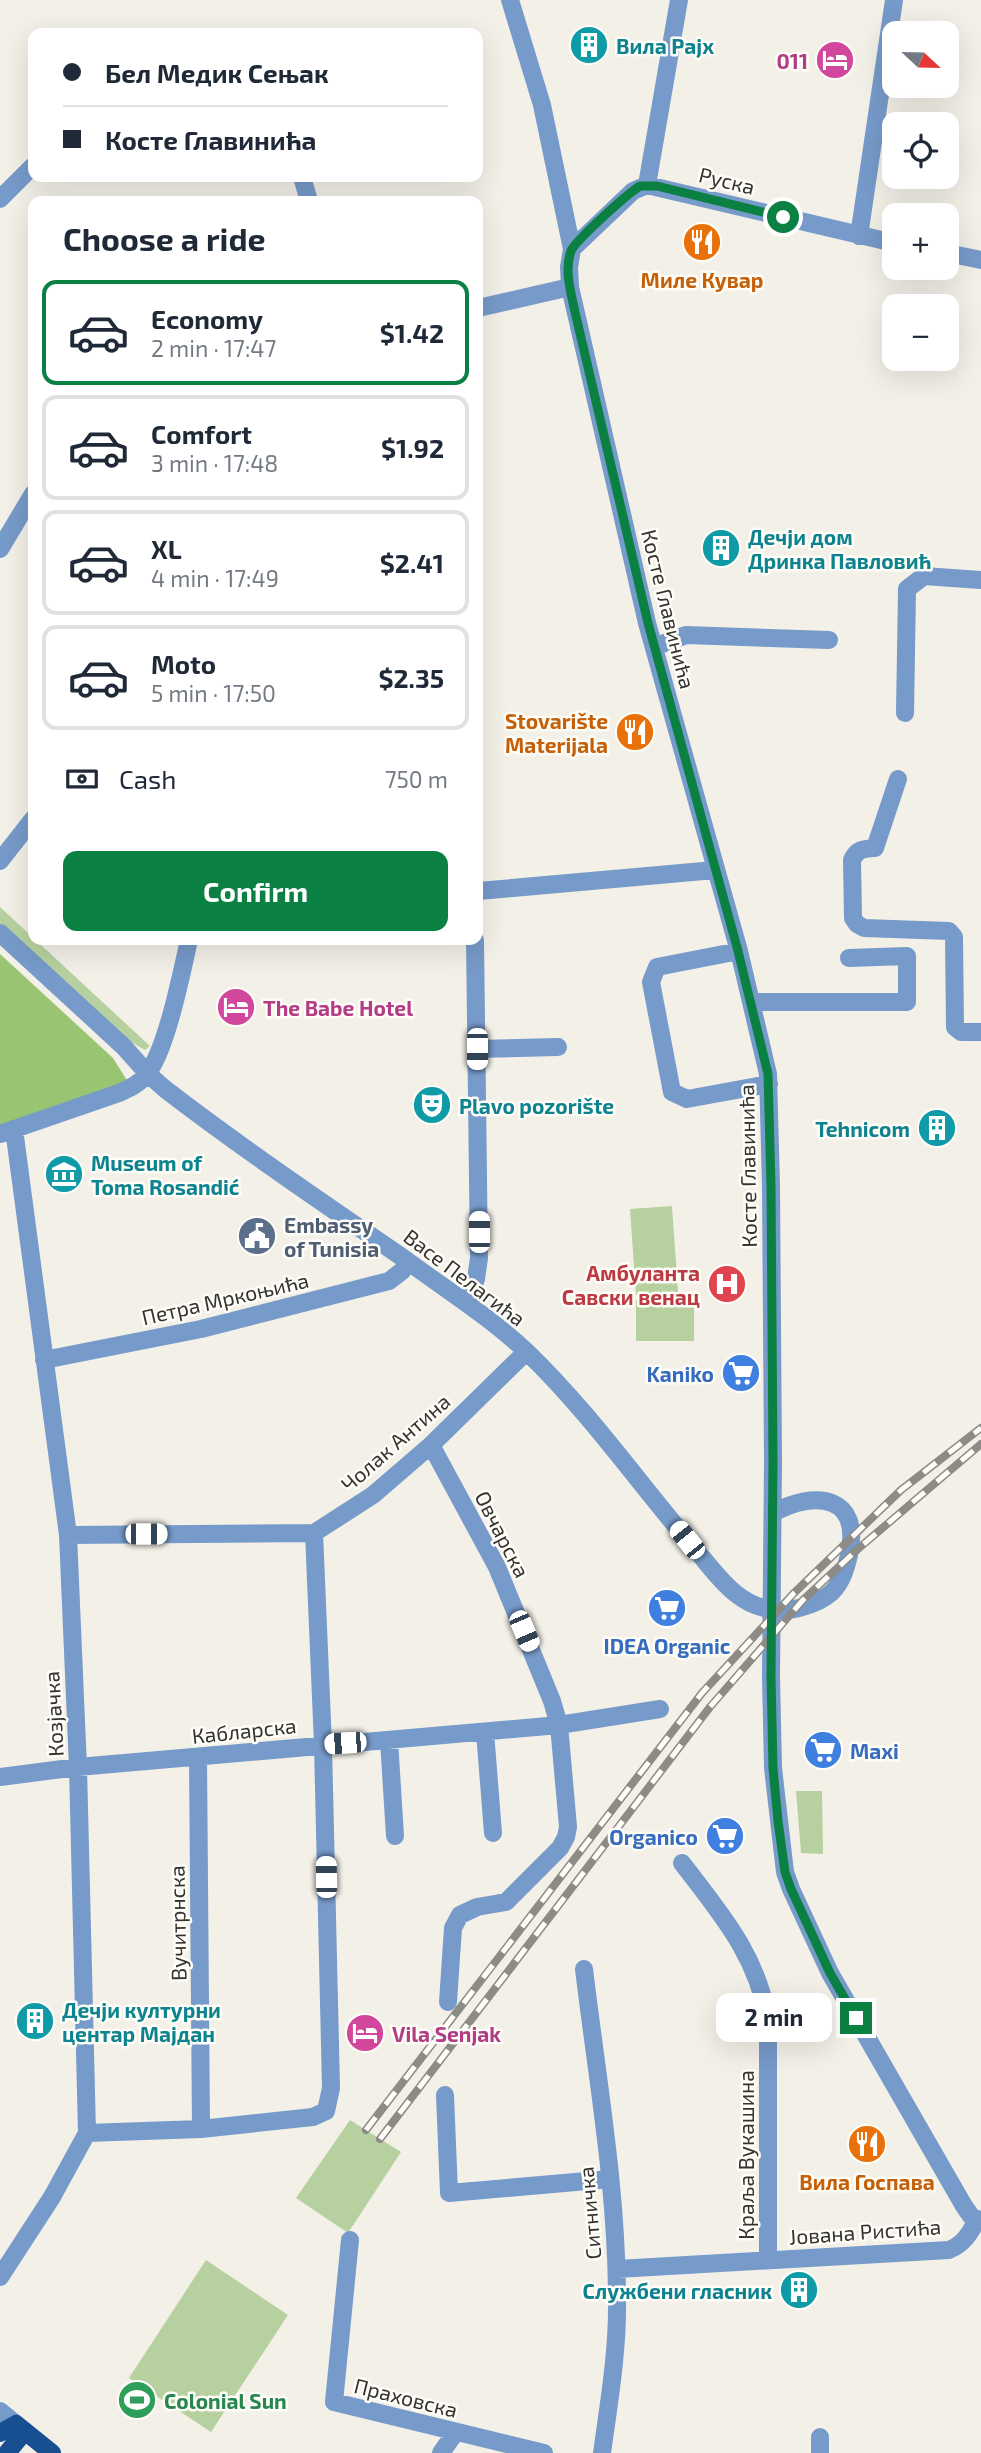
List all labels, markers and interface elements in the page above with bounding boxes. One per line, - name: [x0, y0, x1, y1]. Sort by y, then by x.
- north arrow: [882, 21, 959, 98]
- map controls: [882, 21, 959, 371]
- building icon: Вила Рајх: [568, 24, 610, 66]
- place label: Вила Рајх: [616, 33, 714, 58]
- hotel icon: 011: [814, 39, 856, 81]
- place label: 011: [777, 48, 808, 73]
- text: Бел Медик Сењак: [105, 57, 329, 88]
- button: locate: [882, 112, 959, 189]
- text: Косте Главинића: [105, 124, 316, 155]
- street label: Руска: [696, 161, 757, 200]
- route start: [767, 201, 799, 233]
- button: +: [882, 203, 959, 280]
- text: Choose a ride: [63, 219, 266, 257]
- restaurant icon: Миле Кувар: [681, 221, 723, 263]
- place label: Миле Кувар: [641, 267, 763, 292]
- button: −: [882, 294, 959, 371]
- icon: car: [67, 301, 130, 364]
- text: Economy: [151, 303, 263, 334]
- text: $1.42: [380, 317, 444, 348]
- text: 2 min · 17:47: [151, 334, 276, 362]
- icon: car: [67, 416, 130, 479]
- text: Comfort: [151, 418, 252, 449]
- text: $1.92: [381, 432, 444, 463]
- text: 3 min · 17:48: [151, 449, 278, 477]
- place label: Дечји дом Дринка Павловић: [748, 524, 931, 573]
- street label: Косте Главинића: [637, 527, 701, 691]
- building icon: Дечји дом Дринка Павловић: [700, 527, 742, 569]
- icon: car: [67, 531, 130, 594]
- text: XL: [151, 533, 182, 564]
- text: $2.41: [380, 547, 444, 578]
- text: 4 min · 17:49: [151, 564, 279, 592]
- icon: car: [67, 646, 130, 709]
- text: Moto: [151, 648, 216, 679]
- text: $2.35: [378, 662, 444, 693]
- text: 5 min · 17:50: [151, 679, 276, 707]
- place label: Stovarište Materijala: [505, 708, 608, 757]
- restaurant icon: Stovarište Materijala: [614, 711, 656, 753]
- icon: cash: [63, 760, 101, 798]
- text: Cash: [119, 763, 176, 794]
- text: 750 m: [385, 765, 448, 793]
- button: Confirm: [63, 851, 448, 931]
- hotel icon: The Babe Hotel: [215, 986, 257, 1028]
- place label: The Babe Hotel: [263, 995, 413, 1020]
- car: [467, 1028, 488, 1070]
- theatre icon: Plavo pozorište: [411, 1084, 453, 1126]
- street label: Косте Главинића: [733, 1084, 761, 1248]
- place label: Plavo pozorište: [459, 1093, 614, 1118]
- building icon: Tehnicom: [916, 1107, 958, 1149]
- place label: Tehnicom: [815, 1116, 910, 1141]
- place label: Museum of Toma Rosandić: [91, 1150, 240, 1199]
- museum icon: Museum of Toma Rosandić: [43, 1153, 85, 1195]
- car: [469, 1211, 490, 1253]
- place label: Embassy of Tunisia: [284, 1212, 379, 1261]
- public building icon: Embassy of Tunisia: [236, 1215, 278, 1257]
- street label: Васе Пелагића: [399, 1223, 531, 1331]
- place label: Амбуланта Савски венац: [562, 1260, 700, 1309]
- hospital icon: Амбуланта Савски венац: [706, 1263, 748, 1305]
- street label: Петра Мркоњића: [139, 1267, 311, 1329]
- supermarket icon: Kaniko: [720, 1352, 762, 1394]
- place label: Kaniko: [647, 1361, 714, 1386]
- street label: Чолак Антина: [335, 1388, 455, 1496]
- street label: Овчарска: [471, 1487, 535, 1581]
- car: [666, 1517, 709, 1563]
- car: [126, 1524, 168, 1545]
- supermarket icon: IDEA Organic: [646, 1587, 688, 1629]
- car: [507, 1608, 542, 1654]
- place label: IDEA Organic: [604, 1633, 731, 1658]
- street label: Козјачка: [38, 1671, 69, 1757]
- street label: Кабларска: [190, 1712, 298, 1748]
- supermarket icon: Maxi: [802, 1729, 844, 1771]
- car: [324, 1731, 367, 1755]
- place label: Maxi: [850, 1738, 899, 1763]
- supermarket icon: Organico: [704, 1815, 746, 1857]
- place label: Organico: [609, 1824, 698, 1849]
- car: [316, 1856, 337, 1898]
- street label: Вучитрнска: [163, 1865, 192, 1981]
- callout: 2 min: [716, 1994, 832, 2042]
- place label: Дечји културни центар Мајдан: [62, 1997, 221, 2046]
- building icon: Дечји културни центар Мајдан: [14, 2000, 56, 2042]
- route end: [840, 2002, 872, 2034]
- text: 2 min: [745, 2003, 803, 2031]
- hotel icon: Vila Senjak: [344, 2012, 386, 2054]
- place label: Vila Senjak: [392, 2021, 501, 2046]
- street label: Краља Вукашина: [733, 2070, 759, 2240]
- restaurant icon: Вила Госпава: [846, 2123, 888, 2165]
- street label: Ситничка: [572, 2166, 606, 2260]
- place label: Вила Госпава: [799, 2169, 935, 2194]
- street label: Јована Ристића: [788, 2213, 942, 2249]
- building icon: Службени гласник: [778, 2269, 820, 2311]
- place label: Службени гласник: [582, 2278, 772, 2303]
- street label: Праховска: [352, 2372, 460, 2422]
- sports icon: Colonial Sun: [116, 2379, 158, 2421]
- place label: Colonial Sun: [164, 2388, 287, 2413]

